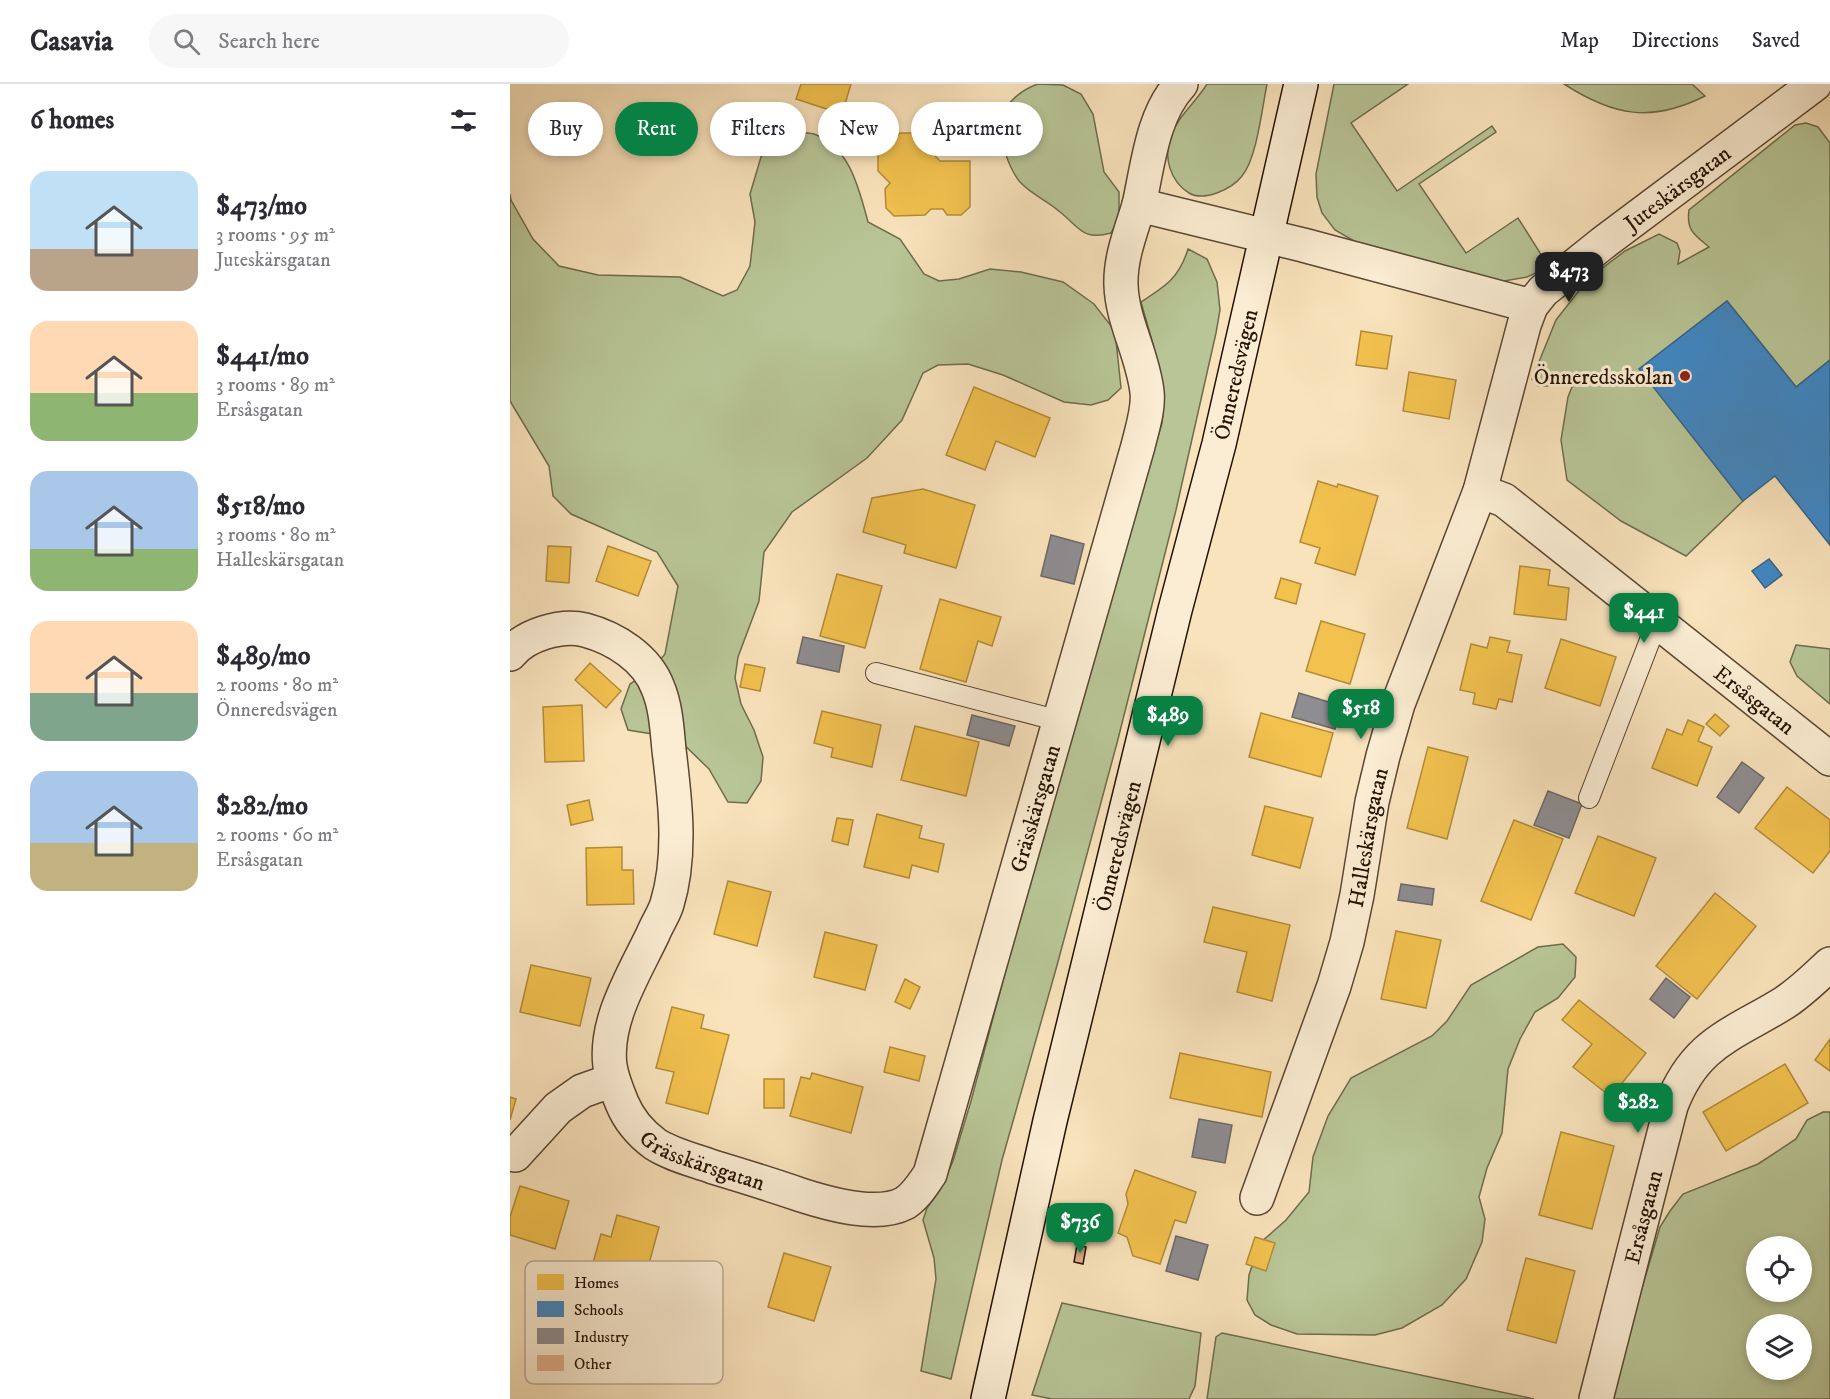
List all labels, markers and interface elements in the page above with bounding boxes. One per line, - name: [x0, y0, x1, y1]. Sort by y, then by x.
- search box: [149, 14, 569, 68]
- text: Casavia: [30, 24, 113, 59]
- icon: search: [170, 25, 203, 58]
- text: Search here: [218, 28, 320, 55]
- text: Map: [1560, 28, 1599, 54]
- text: Directions: [1632, 28, 1719, 54]
- text: Saved: [1752, 28, 1800, 54]
- chip: Buy: [528, 102, 603, 156]
- chip: Rent: [615, 102, 698, 156]
- chip: Filters: [710, 102, 806, 156]
- chip: New: [818, 102, 899, 156]
- chip: Apartment: [911, 102, 1043, 156]
- text: 6 homes: [30, 104, 114, 137]
- icon: filters: [447, 104, 480, 137]
- street label: Juteskärsgatan: [1618, 140, 1737, 239]
- text: $473/mo: [216, 190, 307, 223]
- icon: home: [78, 195, 150, 267]
- text: 3 rooms · 95 m²: [216, 223, 335, 248]
- text: Juteskärsgatan: [216, 248, 331, 273]
- pin: $473: [1533, 252, 1605, 303]
- text: $473: [1549, 259, 1589, 284]
- street label: Önneredsvägen: [1208, 306, 1264, 443]
- text: $441/mo: [216, 340, 309, 373]
- icon: home: [78, 345, 150, 417]
- place label: Önneredsskolan: [1534, 364, 1673, 391]
- marker: Önneredsskolan: [1678, 369, 1692, 383]
- text: 3 rooms · 89 m²: [216, 373, 335, 398]
- text: Ersåsgatan: [216, 398, 303, 423]
- text: $518/mo: [216, 490, 305, 523]
- icon: home: [78, 495, 150, 567]
- text: 3 rooms · 80 m²: [216, 523, 336, 548]
- text: Halleskärsgatan: [216, 548, 344, 573]
- pin: $441: [1608, 593, 1680, 644]
- text: $441: [1623, 600, 1665, 625]
- text: $489/mo: [216, 640, 310, 673]
- icon: home: [78, 645, 150, 717]
- street label: Ersåsgatan: [1708, 660, 1800, 741]
- text: 2 rooms · 80 m²: [216, 673, 338, 698]
- pin: $518: [1325, 689, 1397, 740]
- pin: $489: [1132, 696, 1204, 747]
- text: $518: [1342, 696, 1380, 721]
- text: Önneredsvägen: [216, 698, 337, 723]
- text: $489: [1147, 703, 1189, 728]
- street label: Grässkärsgatan: [1005, 741, 1067, 876]
- street label: Halleskärsgatan: [1343, 765, 1395, 910]
- street label: Önneredsvägen: [1090, 778, 1148, 914]
- text: $282/mo: [216, 790, 308, 823]
- icon: home: [78, 795, 150, 867]
- text: 2 rooms · 60 m²: [216, 823, 338, 848]
- text: Ersåsgatan: [216, 848, 303, 873]
- pin: $282: [1602, 1083, 1674, 1134]
- text: $282: [1618, 1090, 1658, 1115]
- street label: Grässkärsgatan: [633, 1125, 768, 1197]
- street label: Ersåsgatan: [1619, 1167, 1669, 1267]
- pin: $736: [1044, 1203, 1116, 1254]
- text: $736: [1060, 1210, 1100, 1235]
- map controls: [1746, 1236, 1812, 1380]
- button: locate: [1746, 1236, 1812, 1302]
- legend: [525, 1261, 723, 1384]
- text: Homes: [574, 1273, 619, 1293]
- text: Schools: [574, 1300, 623, 1320]
- button: layers: [1746, 1314, 1812, 1380]
- text: Industry: [574, 1327, 629, 1347]
- text: Other: [574, 1354, 611, 1374]

